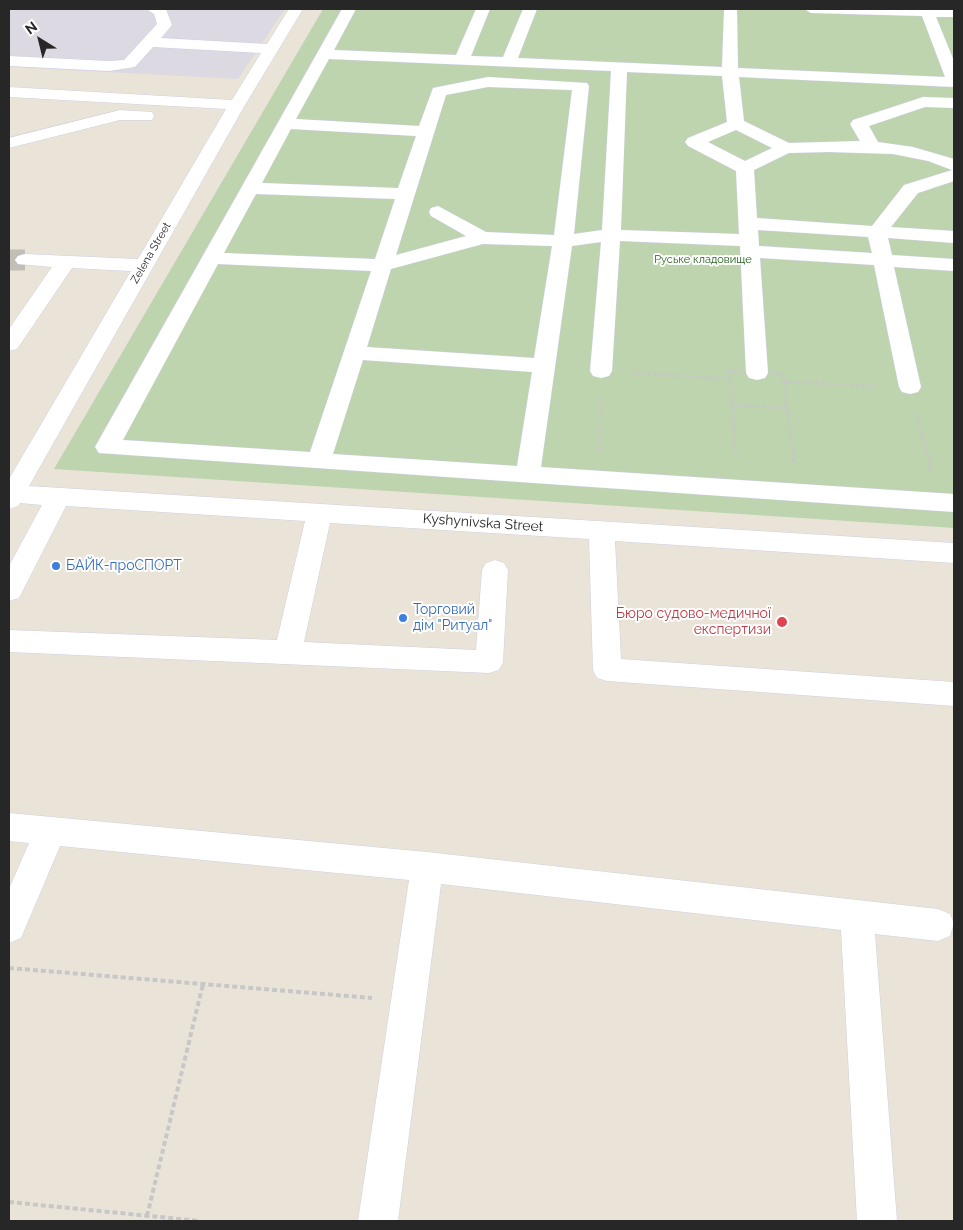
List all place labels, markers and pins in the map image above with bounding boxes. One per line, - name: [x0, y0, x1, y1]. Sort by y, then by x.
- place label: БАЙК-проСПОРТ: [66, 558, 182, 574]
- marker: БАЙК-проСПОРТ: [50, 560, 62, 572]
- place label: Торговий дім "Ритуал": [413, 602, 492, 634]
- place label: Бюро судово-медичної експертизи: [616, 606, 771, 638]
- marker: Торговий дім "Ритуал": [397, 612, 409, 624]
- marker: Бюро судово-медичної експертизи: [775, 615, 789, 629]

